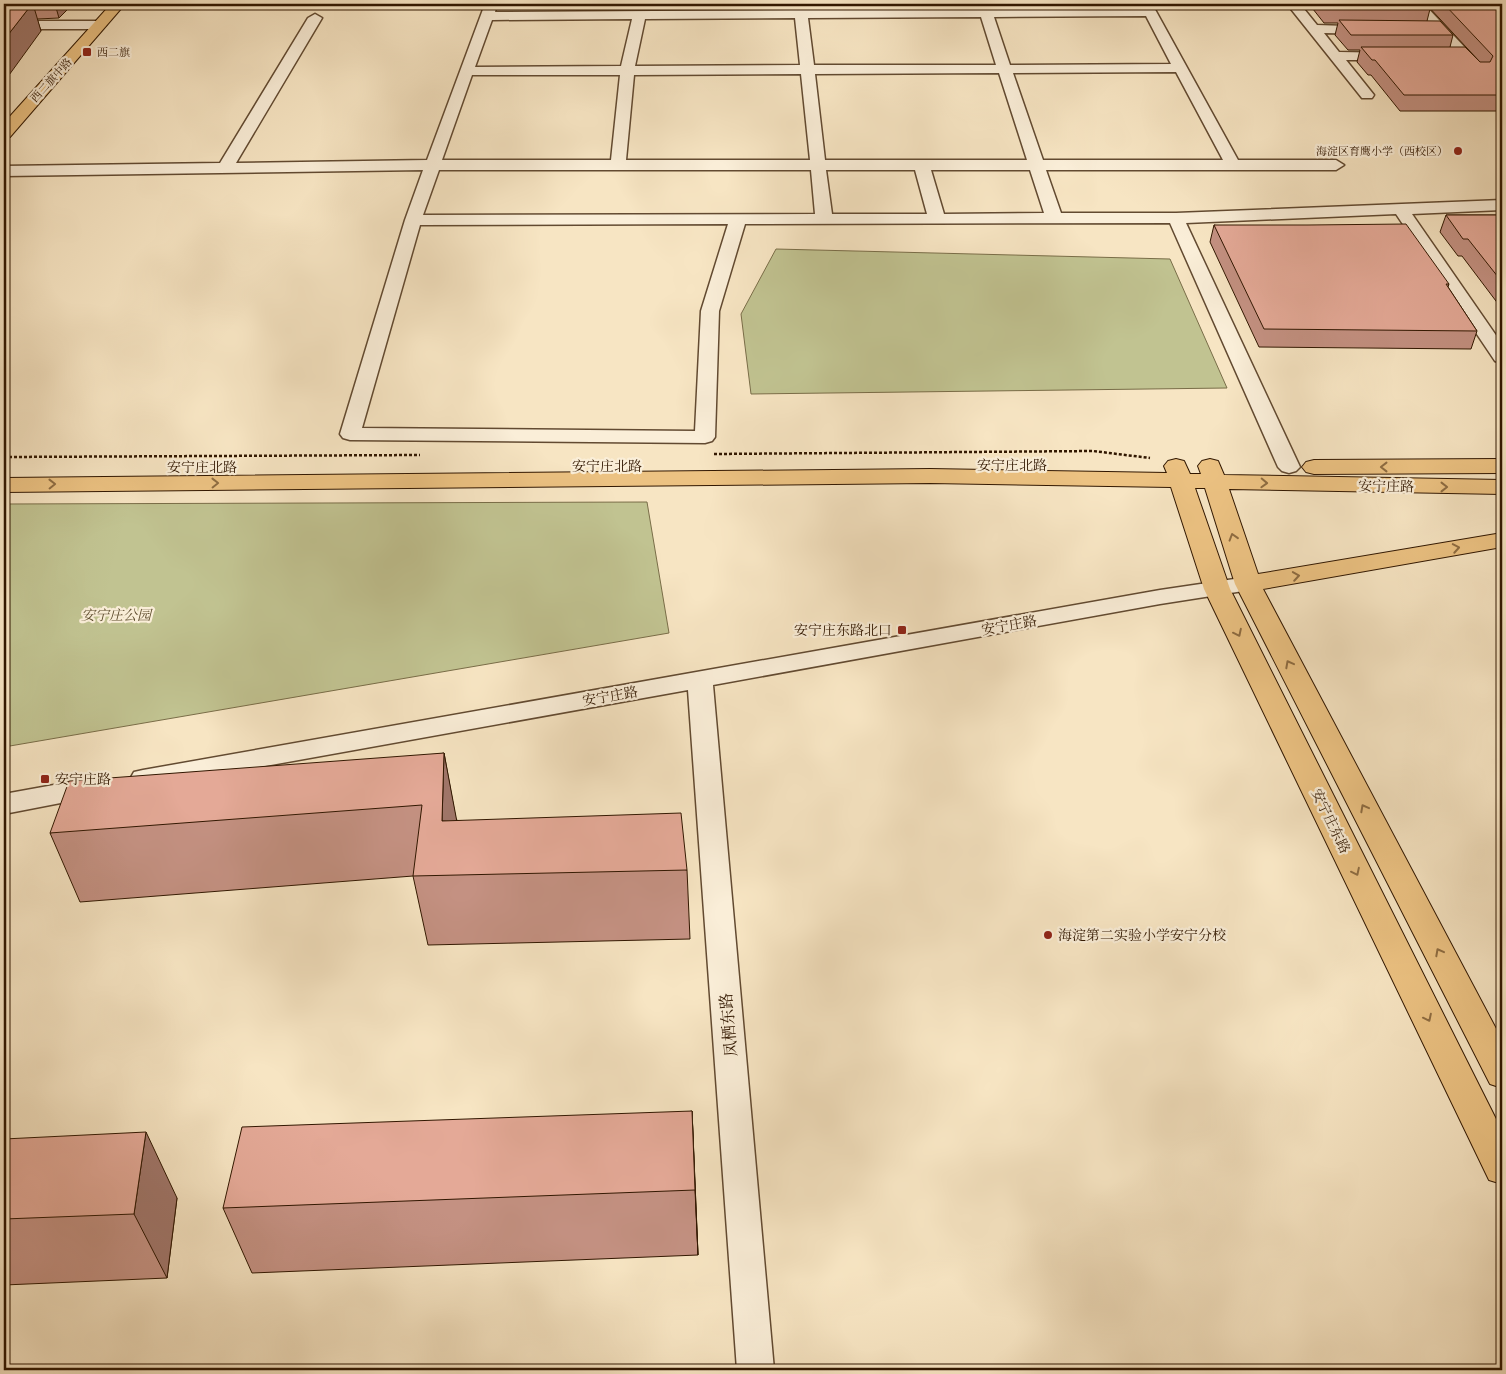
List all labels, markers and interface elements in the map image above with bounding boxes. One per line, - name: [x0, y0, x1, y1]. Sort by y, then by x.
- marker: 西二旗: [81, 46, 93, 58]
- place label: 西二旗: [97, 46, 130, 59]
- street label: 西二旗中路: [28, 56, 75, 105]
- place label: 海淀区育鹰小学（西校区）: [1316, 145, 1448, 158]
- marker: 海淀区育鹰小学（西校区）: [1452, 145, 1464, 157]
- street label: 安宁庄北路: [977, 457, 1047, 474]
- street label: 安宁庄北路: [572, 458, 642, 475]
- street label: 安宁庄北路: [167, 459, 237, 476]
- one-way arrow: [1379, 462, 1387, 472]
- one-way arrow: [1261, 477, 1269, 488]
- one-way arrow: [212, 478, 219, 488]
- street label: 安宁庄路: [1358, 478, 1414, 495]
- one-way arrow: [49, 479, 57, 489]
- one-way arrow: [1440, 482, 1448, 492]
- one-way arrow: [1229, 534, 1239, 542]
- one-way arrow: [1452, 543, 1461, 554]
- one-way arrow: [1292, 572, 1300, 582]
- park label: 安宁庄公园: [81, 607, 153, 624]
- street label: 安宁庄路: [980, 612, 1038, 639]
- place label: 安宁庄东路北口: [794, 622, 892, 639]
- marker: 安宁庄东路北口: [896, 624, 908, 636]
- one-way arrow: [1232, 627, 1242, 636]
- one-way arrow: [1285, 660, 1295, 669]
- street label: 安宁庄路: [581, 683, 639, 710]
- place label: 安宁庄路: [55, 771, 111, 788]
- marker: 安宁庄路: [39, 773, 51, 785]
- street label: 安宁庄东路: [1308, 786, 1354, 856]
- one-way arrow: [1360, 804, 1370, 813]
- one-way arrow: [1350, 867, 1360, 876]
- place label: 海淀第二实验小学安宁分校: [1058, 927, 1226, 944]
- marker: 海淀第二实验小学安宁分校: [1042, 929, 1054, 941]
- one-way arrow: [1435, 948, 1445, 957]
- street label: 凤栖东路: [716, 992, 741, 1058]
- one-way arrow: [1422, 1013, 1432, 1022]

